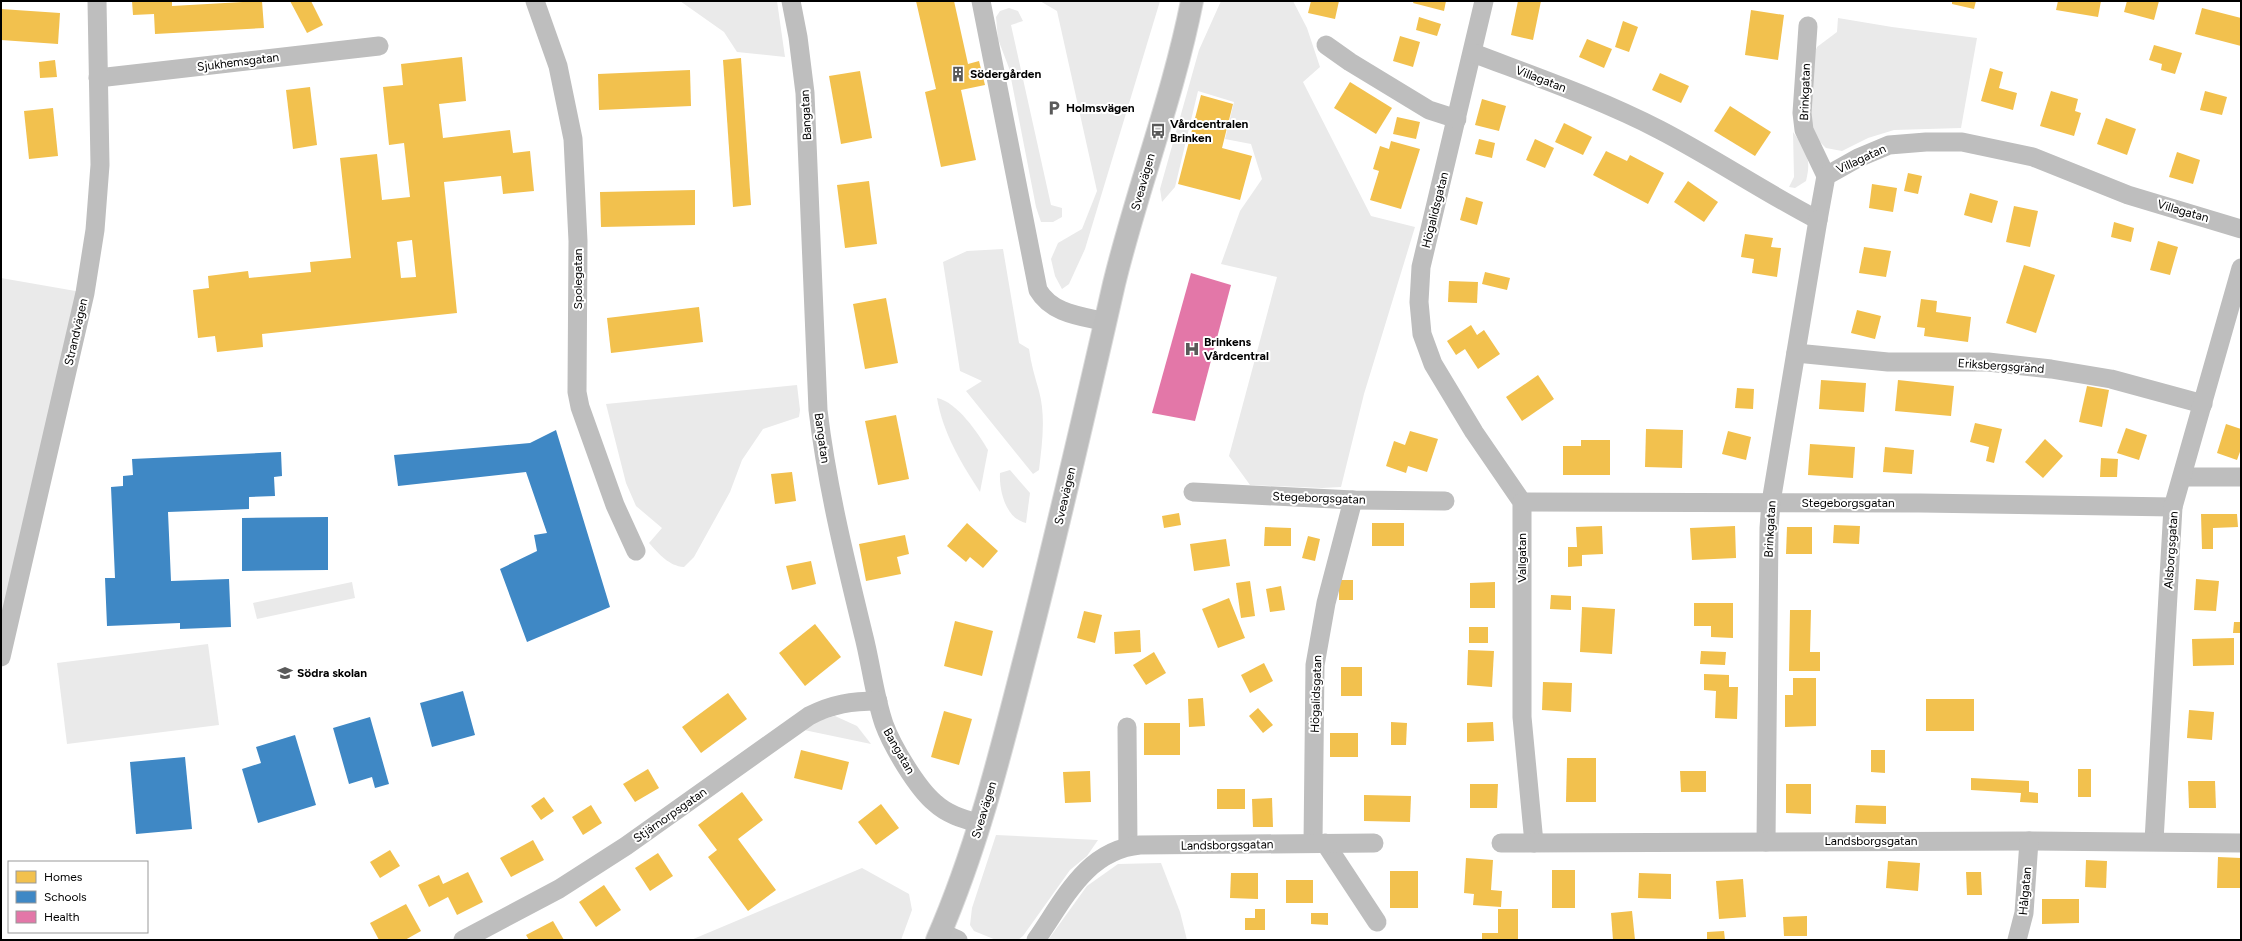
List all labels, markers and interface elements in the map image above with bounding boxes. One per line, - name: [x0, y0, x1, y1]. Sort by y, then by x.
- street label: Sjukhemsgatan: [196, 50, 280, 74]
- street label: Villagatan: [1514, 63, 1569, 95]
- street label: Brinkgatan: [1797, 63, 1813, 121]
- building icon: Södergården: [949, 65, 967, 83]
- place label: Södergården: [970, 67, 1041, 81]
- street label: Bangatan: [798, 89, 814, 141]
- parking icon: Holmsvägen: [1045, 99, 1063, 117]
- place label: Holmsvägen: [1066, 101, 1135, 115]
- place label: Vårdcentralen Brinken: [1170, 117, 1249, 145]
- bus stop icon: Vårdcentralen Brinken: [1149, 122, 1167, 140]
- street label: Villagatan: [1834, 141, 1888, 177]
- street label: Sveavägen: [1128, 152, 1158, 212]
- street label: Högalidsgatan: [1419, 170, 1451, 249]
- street label: Villagatan: [2156, 197, 2211, 225]
- street label: Spolegatan: [571, 248, 585, 310]
- street label: Strandvägen: [61, 297, 91, 367]
- place label: Brinkens Vårdcentral: [1204, 335, 1269, 363]
- hospital icon: Brinkens Vårdcentral: [1183, 340, 1201, 358]
- street label: Eriksbergsgränd: [1957, 356, 2045, 376]
- street label: Bangatan: [812, 412, 832, 464]
- street label: Sveavägen: [1052, 466, 1078, 526]
- street label: Stegeborgsgatan: [1272, 489, 1366, 507]
- street label: Stegeborgsgatan: [1801, 496, 1895, 510]
- street label: Brinkgatan: [1762, 500, 1778, 558]
- street label: Alsborgsgatan: [2161, 511, 2181, 589]
- street label: Vallgatan: [1515, 533, 1529, 583]
- street label: Högalidsgatan: [1308, 655, 1324, 733]
- school or university icon: Södra skolan: [276, 664, 294, 682]
- place label: Södra skolan: [297, 666, 367, 680]
- street label: Bangatan: [880, 726, 918, 777]
- street label: Sveavägen: [969, 780, 999, 840]
- street label: Stjärnorpsgatan: [631, 784, 710, 845]
- street label: Landsborgsgatan: [1825, 834, 1918, 848]
- street label: Landsborgsgatan: [1180, 837, 1274, 853]
- legend: [8, 861, 148, 933]
- street label: Hålgatan: [2016, 866, 2034, 916]
- text: Homes: [44, 870, 83, 884]
- text: Schools: [44, 890, 87, 904]
- text: Health: [44, 910, 80, 924]

